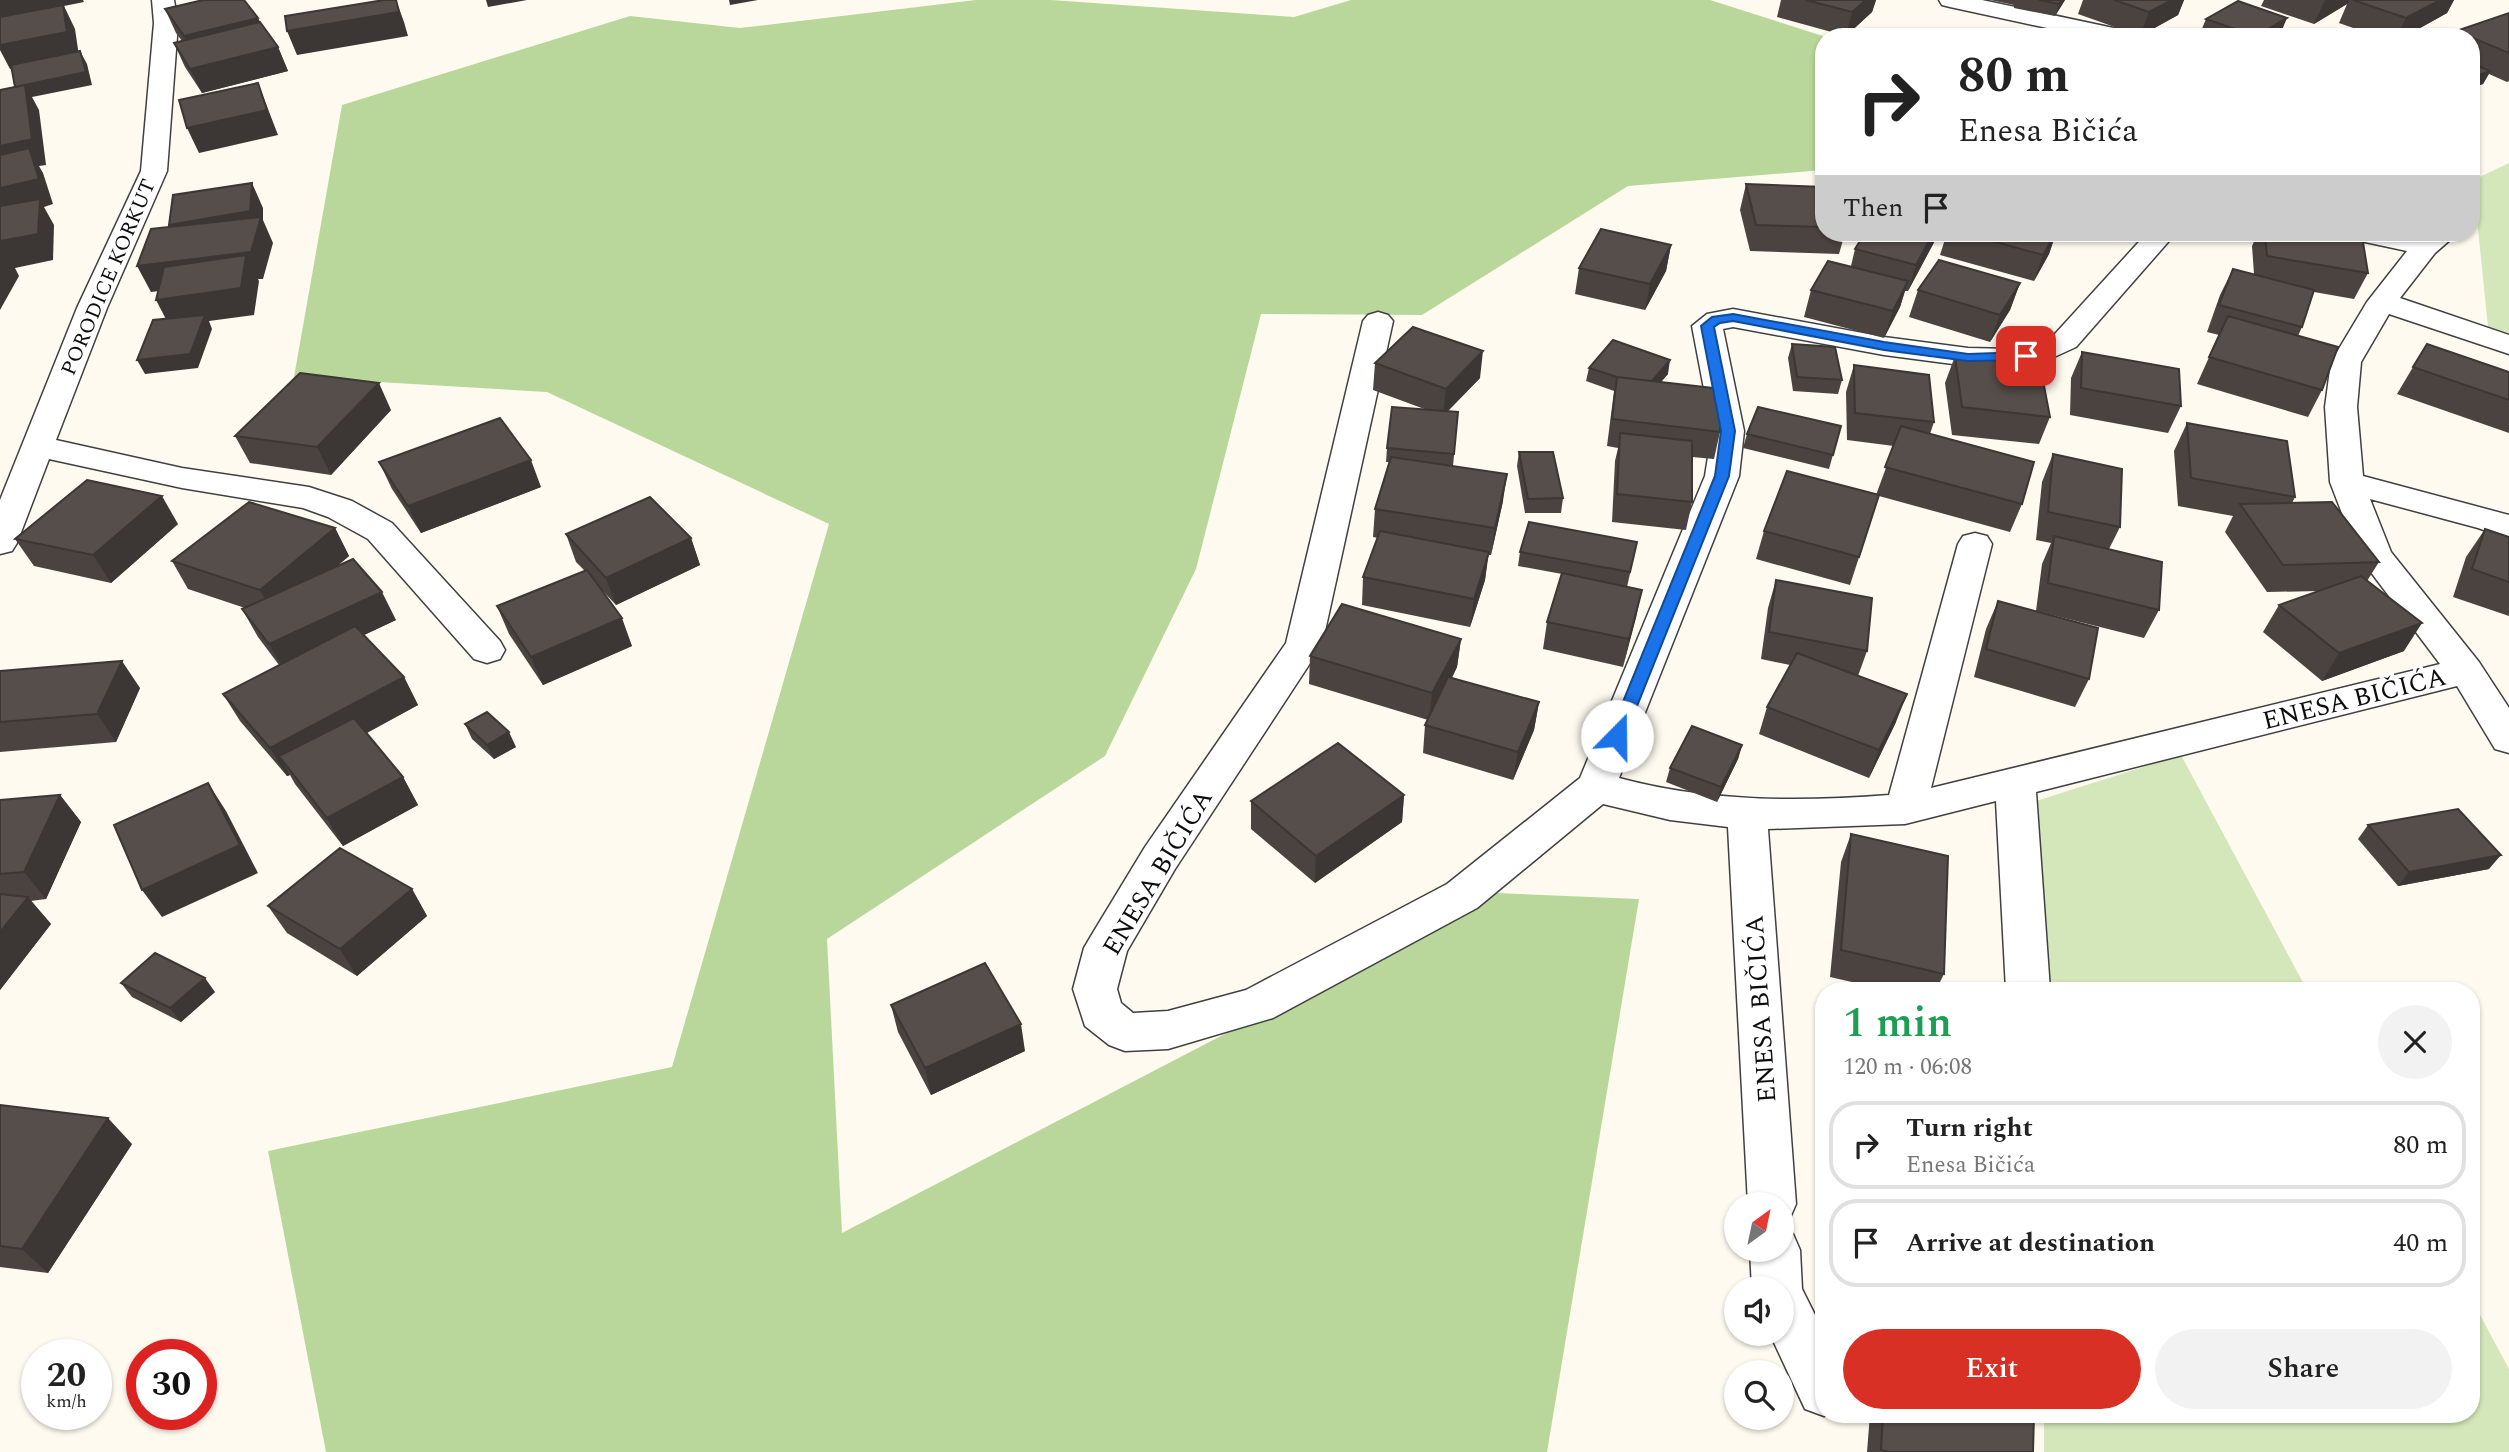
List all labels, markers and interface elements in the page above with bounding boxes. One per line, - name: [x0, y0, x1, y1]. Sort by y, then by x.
- text: 80 m: [1958, 39, 2069, 114]
- icon: right: [1843, 56, 1934, 147]
- text: Enesa Bičića: [1958, 107, 2138, 156]
- street label: PORODICE KORKUT: [53, 174, 165, 381]
- text: Then: [1843, 188, 1903, 228]
- icon: arrive: [1917, 189, 1955, 227]
- pin: [1996, 326, 2056, 386]
- icon: arrive: [2007, 337, 2045, 375]
- street label: ENESA BIČIĆA: [2258, 657, 2450, 741]
- position arrow: [1580, 699, 1654, 773]
- street label: ENESA BIČIĆA: [1092, 782, 1223, 963]
- street label: ENESA BIČIĆA: [1734, 914, 1788, 1104]
- text: 1 min: [1843, 992, 1952, 1055]
- button: close: [2378, 1005, 2452, 1079]
- text: 120 m · 06:08: [1843, 1050, 1972, 1085]
- text: Turn right: [1906, 1108, 2033, 1148]
- text: 80 m: [2393, 1125, 2448, 1165]
- icon: right: [1847, 1126, 1885, 1164]
- text: Enesa Bičića: [1906, 1148, 2035, 1183]
- north arrow: [1724, 1192, 1794, 1262]
- map controls: [1724, 1192, 1794, 1430]
- text: Arrive at destination: [1906, 1223, 2155, 1263]
- text: 40 m: [2393, 1223, 2448, 1263]
- icon: arrive: [1847, 1224, 1885, 1262]
- button: sound: [1724, 1276, 1794, 1346]
- button: Exit: [1843, 1329, 2141, 1409]
- button: Share: [2155, 1329, 2452, 1409]
- speed limit sign: 30: [126, 1339, 217, 1430]
- text: 20: [47, 1349, 86, 1402]
- button: search: [1724, 1360, 1794, 1430]
- text: km/h: [46, 1388, 87, 1415]

